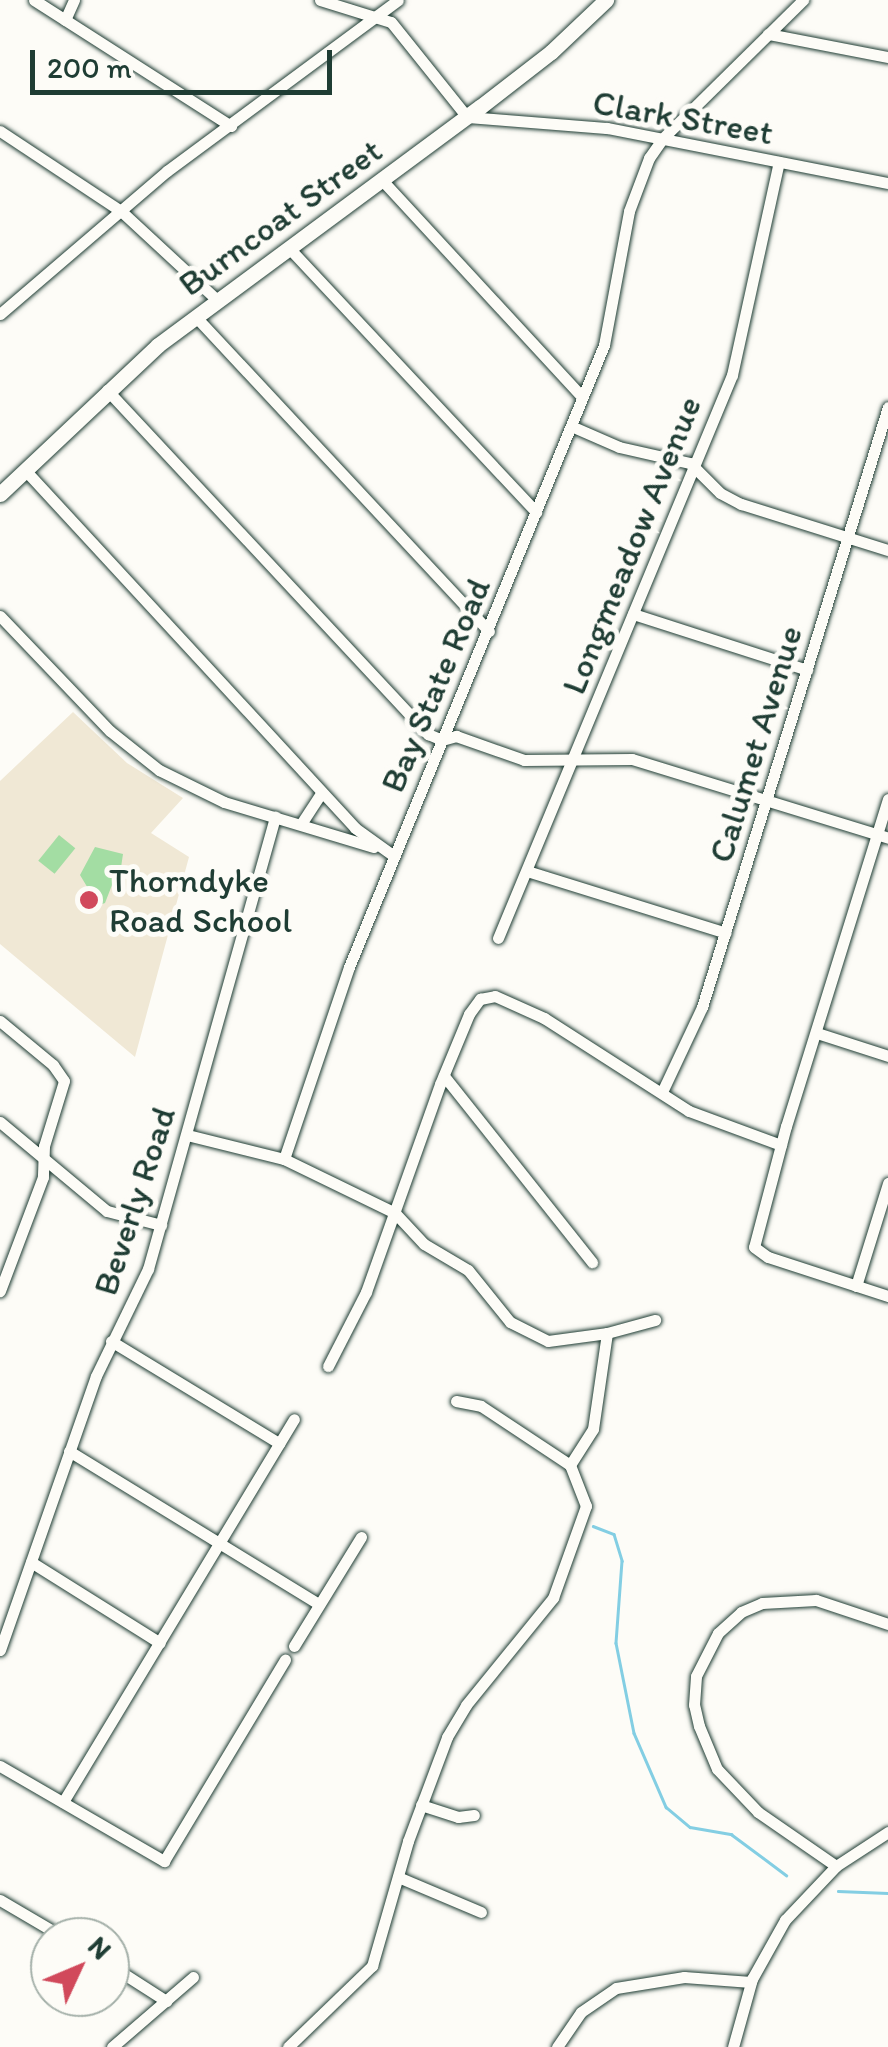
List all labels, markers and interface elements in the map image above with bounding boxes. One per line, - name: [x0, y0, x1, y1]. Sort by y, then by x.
- scale bar: [35, 30, 338, 92]
- text: 200 m: [47, 49, 132, 86]
- street label: Clark Street: [590, 80, 776, 154]
- street label: Burncoat Street: [170, 129, 390, 305]
- street label: Longmeadow Avenue: [552, 391, 710, 699]
- street label: Bay State Road: [371, 571, 499, 799]
- street label: Calumet Avenue: [699, 621, 811, 867]
- place label: Thorndyke Road School: [109, 859, 292, 941]
- marker: Thorndyke Road School: [78, 889, 100, 911]
- street label: Beverly Road: [84, 1102, 184, 1300]
- north arrow: [30, 1917, 130, 2017]
- text: N: [81, 1929, 119, 1966]

